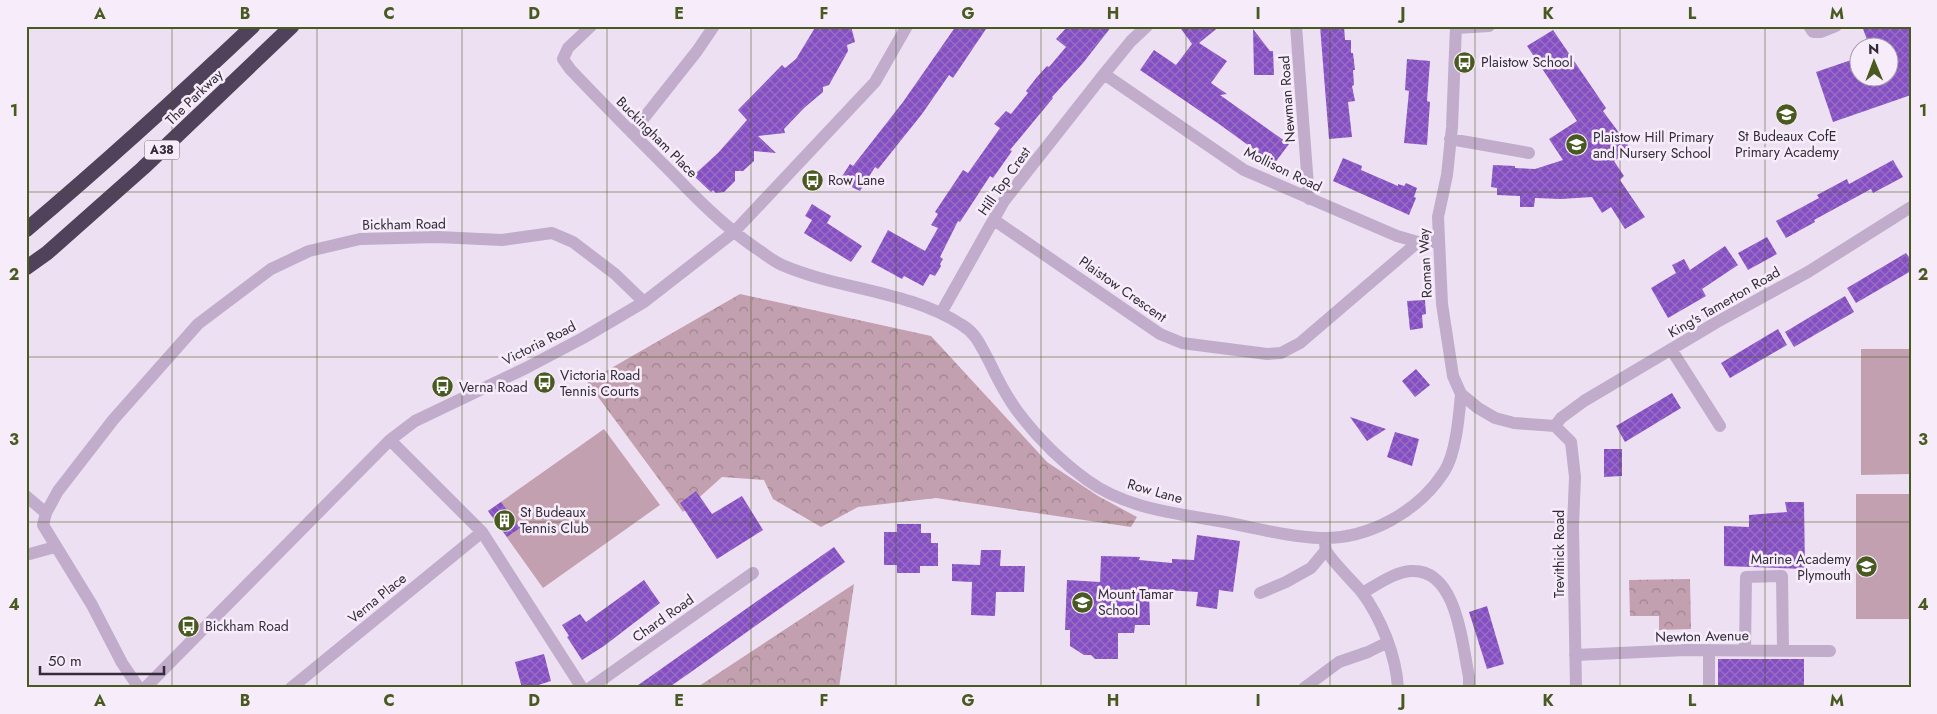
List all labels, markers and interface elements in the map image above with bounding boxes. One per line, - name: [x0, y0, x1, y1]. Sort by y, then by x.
- text: A: [93, 2, 106, 25]
- text: B: [240, 2, 250, 25]
- text: C: [383, 2, 395, 25]
- text: D: [528, 2, 540, 25]
- text: E: [674, 2, 684, 25]
- text: F: [820, 2, 828, 25]
- text: G: [961, 2, 975, 25]
- text: H: [1107, 2, 1119, 25]
- text: I: [1255, 2, 1261, 25]
- text: J: [1397, 2, 1406, 25]
- text: K: [1542, 2, 1554, 25]
- text: L: [1688, 2, 1697, 25]
- text: M: [1830, 2, 1844, 25]
- north arrow: [1850, 38, 1900, 88]
- text: N: [1868, 39, 1880, 59]
- bus stop icon: Plaistow School: [1453, 50, 1477, 74]
- place label: Plaistow School: [1481, 52, 1573, 72]
- street label: Newman Road: [1274, 55, 1300, 143]
- street label: The Parkway: [161, 64, 228, 129]
- street label: Buckingham Place: [612, 92, 702, 182]
- text: 1: [10, 99, 18, 122]
- text: 1: [1919, 99, 1927, 122]
- school or university icon: St Budeaux CofE Primary Academy: [1775, 102, 1799, 126]
- place label: St Budeaux CofE Primary Academy: [1735, 126, 1840, 162]
- place label: Plaistow Hill Primary and Nursery School: [1593, 127, 1714, 163]
- school or university icon: Plaistow Hill Primary and Nursery School: [1565, 133, 1589, 157]
- road number: A38: [144, 140, 180, 160]
- street label: Hill Top Crest: [973, 142, 1035, 219]
- street label: Mollison Road: [1241, 142, 1325, 196]
- bus stop icon: Row Lane: [800, 168, 824, 192]
- place label: Row Lane: [828, 170, 885, 190]
- street label: Bickham Road: [362, 213, 446, 235]
- street label: Roman Way: [1413, 227, 1437, 298]
- street label: Plaistow Crescent: [1075, 251, 1171, 327]
- street label: King's Tamerton Road: [1664, 262, 1784, 342]
- text: 2: [9, 263, 19, 286]
- text: 2: [1918, 263, 1928, 286]
- street label: Victoria Road: [499, 316, 579, 370]
- place label: Victoria Road Tennis Courts: [560, 365, 640, 401]
- bus stop icon: Victoria Road Tennis Courts: [532, 371, 556, 395]
- bus stop icon: Verna Road: [431, 375, 455, 399]
- place label: Verna Road: [459, 377, 528, 397]
- text: 3: [9, 428, 19, 451]
- text: 3: [1918, 428, 1928, 451]
- street label: Row Lane: [1125, 474, 1185, 508]
- place label: St Budeaux Tennis Club: [520, 502, 589, 538]
- building icon: St Budeaux Tennis Club: [492, 508, 516, 532]
- street label: Trevithick Road: [1549, 510, 1569, 598]
- place label: Marine Academy Plymouth: [1751, 549, 1852, 585]
- school or university icon: Marine Academy Plymouth: [1855, 555, 1879, 579]
- street label: Verna Place: [344, 568, 410, 628]
- place label: Mount Tamar School: [1098, 584, 1174, 620]
- street label: Chard Road: [628, 589, 698, 647]
- school or university icon: Mount Tamar School: [1070, 590, 1094, 614]
- text: 4: [8, 593, 20, 616]
- text: 4: [1917, 593, 1929, 616]
- bus stop icon: Bickham Road: [177, 614, 201, 638]
- place label: Bickham Road: [205, 616, 289, 636]
- street label: Newton Avenue: [1655, 625, 1749, 647]
- scale bar: [40, 644, 164, 676]
- text: 50 m: [48, 650, 82, 672]
- text: A: [93, 689, 106, 712]
- text: B: [240, 689, 250, 712]
- text: C: [383, 689, 395, 712]
- text: D: [528, 689, 540, 712]
- text: E: [674, 689, 684, 712]
- text: F: [820, 689, 828, 712]
- text: G: [961, 689, 975, 712]
- text: H: [1107, 689, 1119, 712]
- text: I: [1255, 689, 1261, 712]
- text: J: [1397, 689, 1406, 712]
- text: K: [1542, 689, 1554, 712]
- text: L: [1688, 689, 1697, 712]
- text: M: [1830, 689, 1844, 712]

